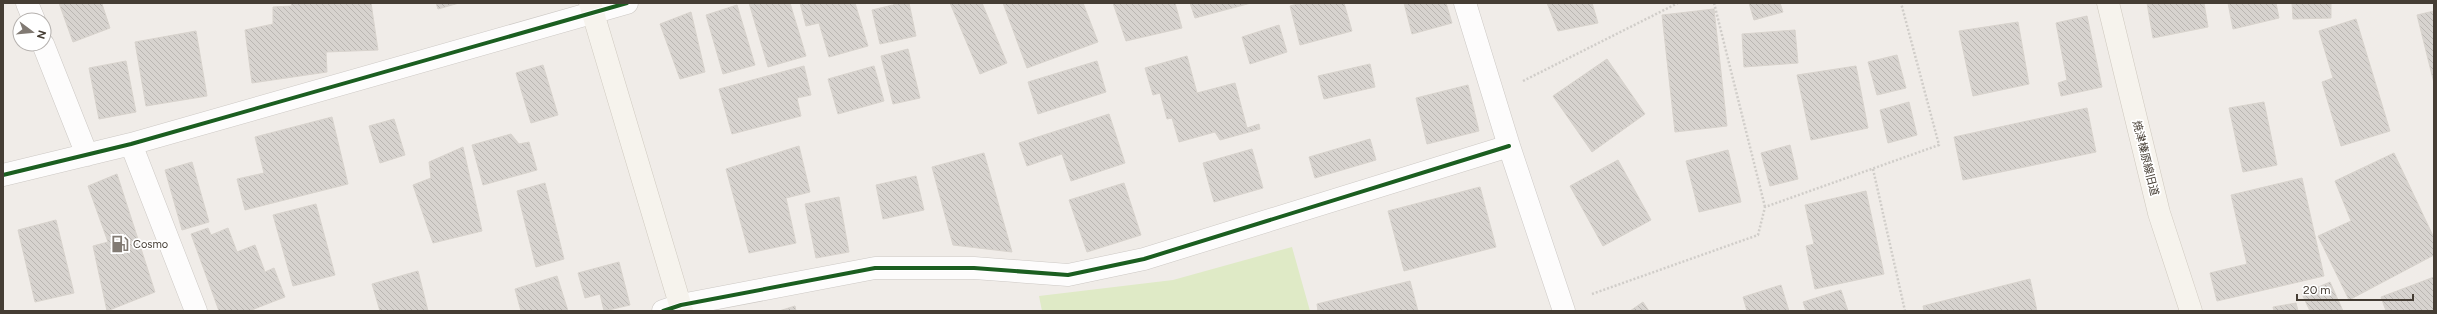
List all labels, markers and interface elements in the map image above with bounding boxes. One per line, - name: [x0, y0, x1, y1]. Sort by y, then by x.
- north arrow: [12, 12, 52, 52]
- text: N: [34, 29, 49, 41]
- street label: 焼津榛原線旧道: [2130, 119, 2161, 197]
- fuel station icon: Cosmo: [110, 234, 130, 254]
- place label: Cosmo: [133, 238, 168, 251]
- scale bar: [2297, 276, 2413, 302]
- text: 20 m: [2303, 283, 2331, 297]

